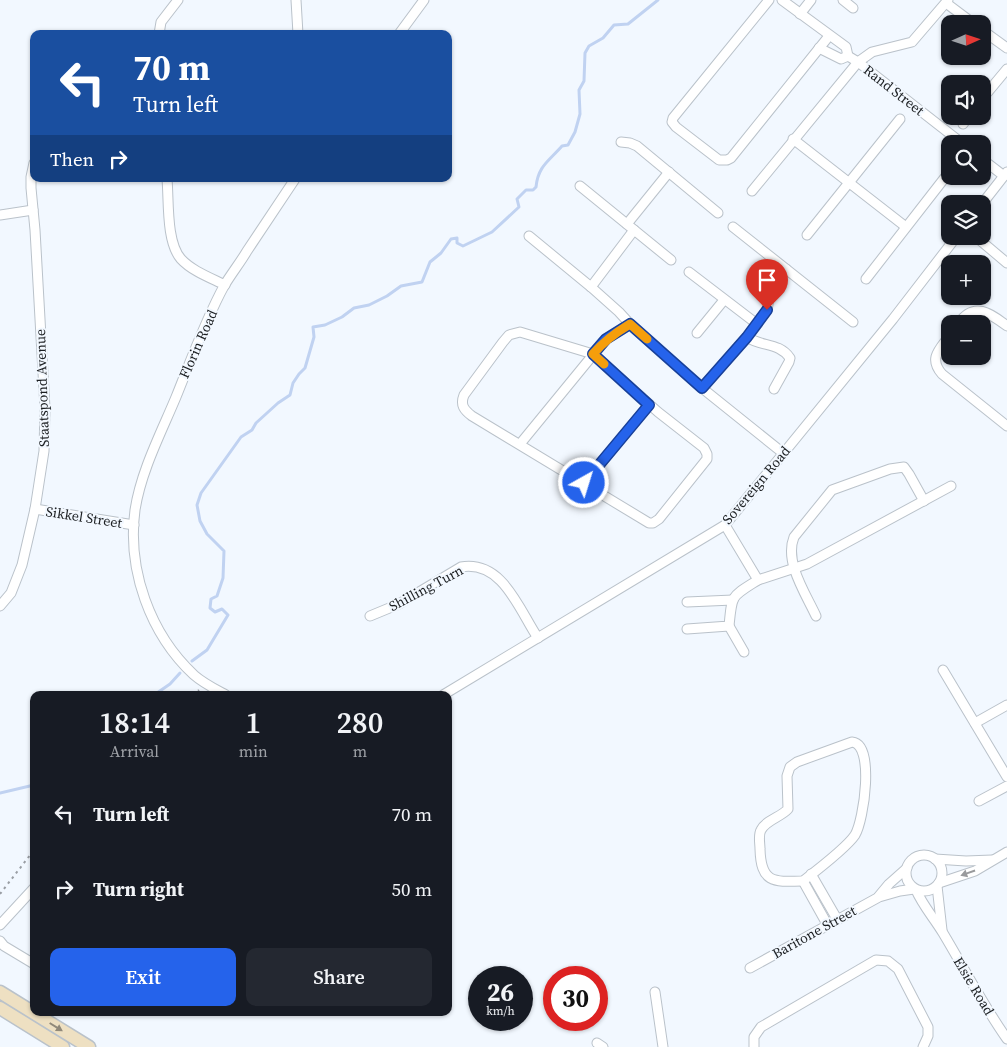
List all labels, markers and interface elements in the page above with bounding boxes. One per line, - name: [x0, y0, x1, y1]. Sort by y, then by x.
- north arrow: [941, 15, 991, 65]
- map controls: [941, 15, 991, 365]
- text: 70 m: [133, 44, 210, 92]
- icon: left: [50, 50, 115, 115]
- street label: Rand Street: [859, 60, 929, 120]
- button: sound: [941, 75, 991, 125]
- text: Turn left: [133, 89, 218, 119]
- button: search: [941, 135, 991, 185]
- icon: right: [104, 145, 132, 173]
- text: Then: [50, 146, 94, 172]
- button: layers: [941, 195, 991, 245]
- button: +: [941, 255, 991, 305]
- pin: [746, 259, 788, 310]
- icon: arrive: [753, 266, 781, 294]
- street label: Florin Road: [174, 306, 222, 382]
- button: −: [941, 315, 991, 365]
- street label: Staatspond Avenue: [30, 329, 54, 447]
- street label: Sovereign Road: [717, 442, 795, 528]
- position arrow: [557, 456, 609, 508]
- street label: Sikkel Street: [44, 501, 124, 533]
- street label: Shilling Turn: [385, 560, 467, 616]
- text: 18:14: [99, 702, 170, 743]
- text: 1: [245, 702, 261, 743]
- text: 280: [336, 702, 383, 743]
- text: Arrival: [110, 740, 159, 762]
- text: min: [239, 740, 268, 762]
- text: m: [353, 740, 367, 762]
- icon: left: [50, 800, 78, 828]
- text: Turn left: [93, 801, 169, 827]
- text: 70 m: [391, 801, 432, 827]
- one-way arrow: [960, 869, 975, 877]
- icon: right: [50, 875, 78, 903]
- text: Turn right: [93, 876, 184, 902]
- text: 50 m: [391, 876, 432, 902]
- street label: Baritone Street: [768, 900, 860, 963]
- button: Exit: [50, 948, 236, 1006]
- button: Share: [246, 948, 432, 1006]
- street label: Elsie Road: [949, 953, 999, 1019]
- speed limit sign: 30: [543, 966, 608, 1031]
- text: 26: [487, 975, 514, 1009]
- text: km/h: [486, 1003, 515, 1019]
- one-way arrow: [50, 1022, 63, 1032]

